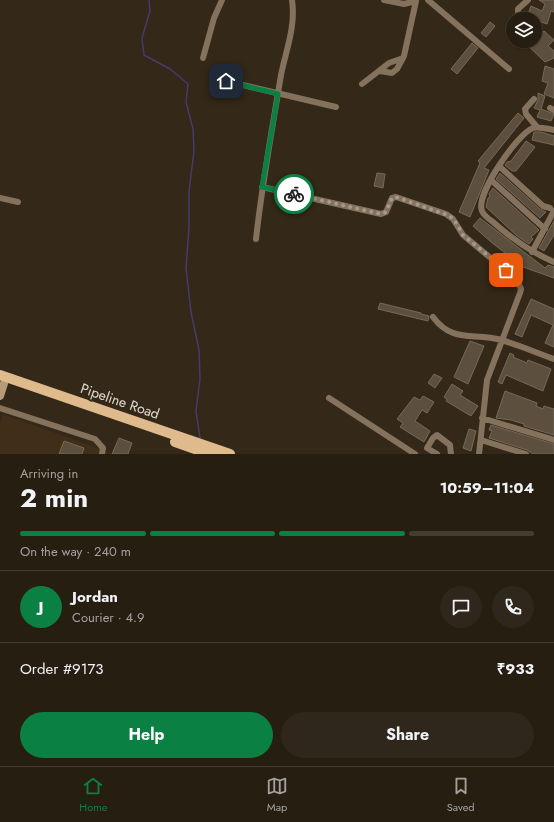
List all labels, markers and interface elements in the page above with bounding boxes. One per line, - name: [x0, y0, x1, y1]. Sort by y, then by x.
- map controls: [506, 12, 542, 48]
- button: layers: [506, 12, 542, 48]
- pin: [209, 64, 243, 98]
- icon: home: [215, 70, 237, 92]
- courier: [274, 174, 314, 214]
- icon: bike: [283, 183, 305, 205]
- pin: [489, 253, 523, 287]
- icon: bag: [495, 259, 517, 281]
- street label: Pipeline Road: [78, 378, 162, 424]
- text: Arriving in: [20, 464, 78, 483]
- text: 10:59–11:04: [440, 477, 534, 499]
- text: 2 min: [20, 479, 88, 517]
- text: On the way · 240 m: [20, 542, 131, 561]
- text: Jordan: [72, 586, 118, 608]
- button: chat: [440, 586, 482, 628]
- button: phone: [492, 586, 534, 628]
- text: J: [39, 596, 43, 618]
- text: Courier · 4.9: [72, 608, 145, 627]
- text: Order #9173: [20, 658, 103, 680]
- text: ₹933: [497, 658, 534, 680]
- button: Help: [20, 712, 273, 758]
- button: Share: [281, 712, 534, 758]
- tab: Home: [79, 775, 107, 815]
- tab: Map: [266, 775, 288, 815]
- tab: Saved: [447, 775, 475, 815]

